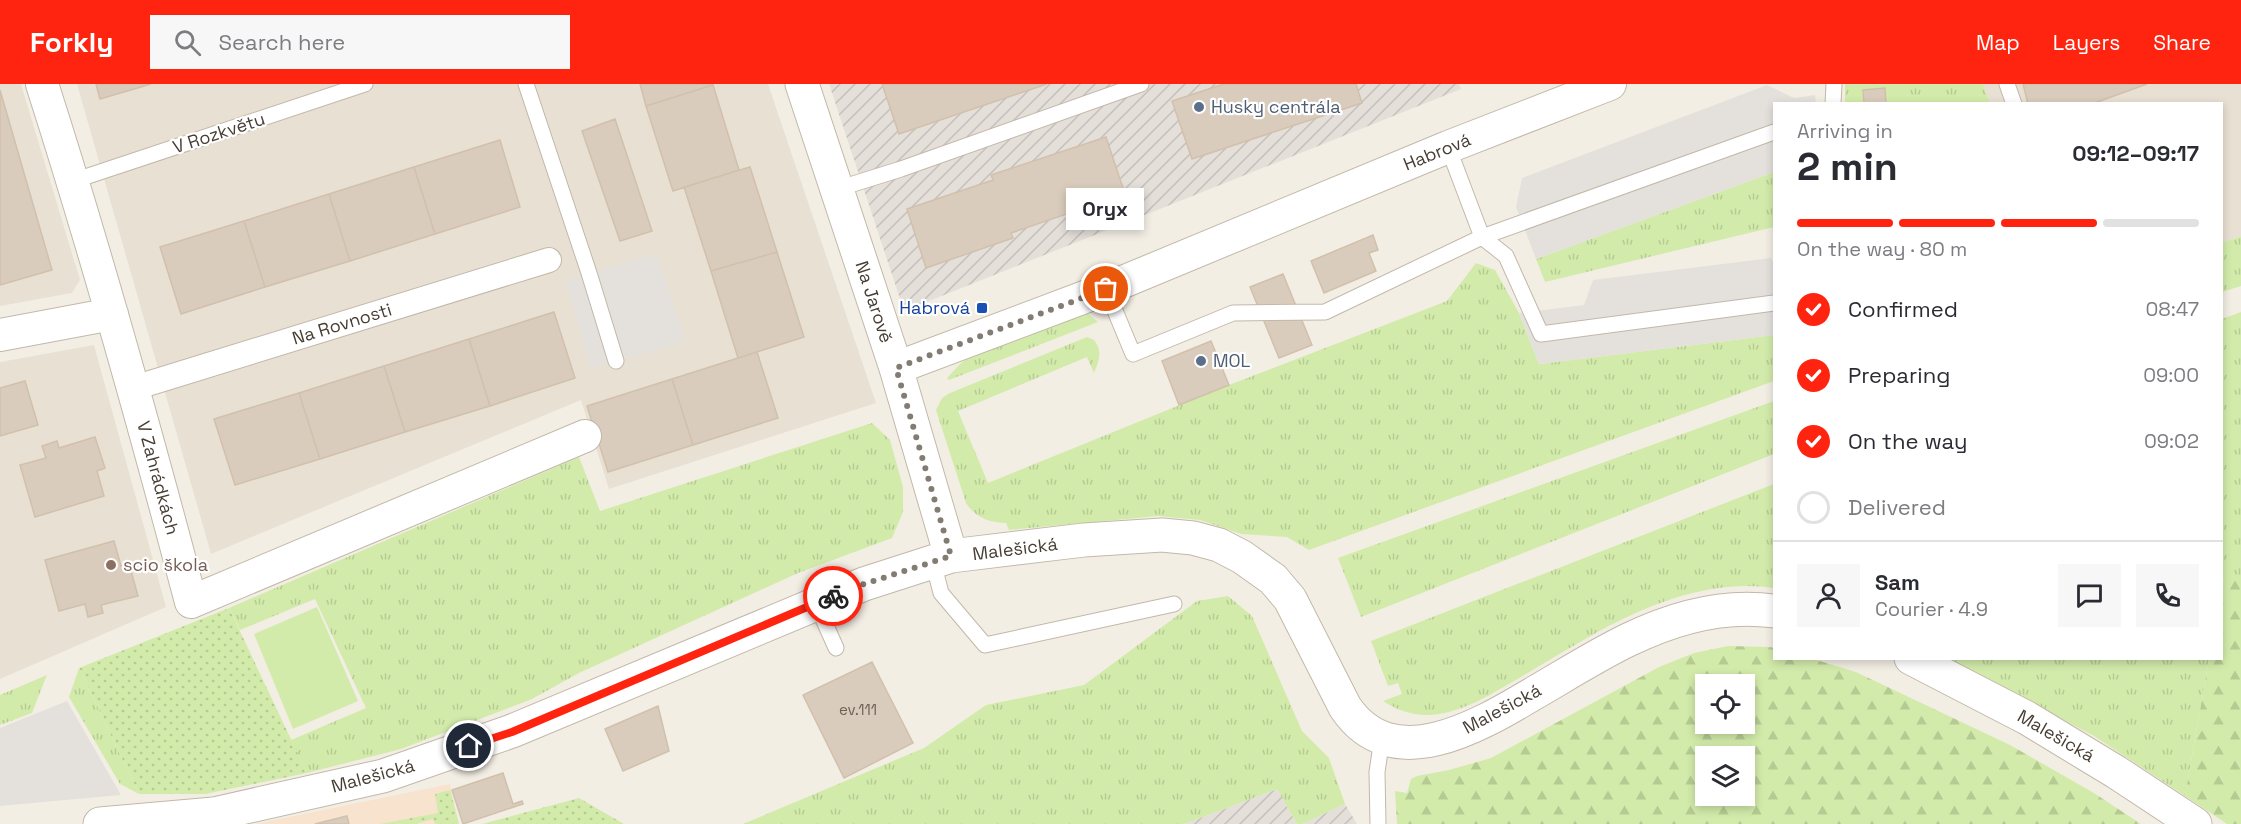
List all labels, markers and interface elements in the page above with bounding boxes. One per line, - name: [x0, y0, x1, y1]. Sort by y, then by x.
- search box: [150, 15, 570, 69]
- text: Forkly: [30, 24, 114, 60]
- icon: search: [171, 26, 204, 59]
- text: Search here: [219, 28, 345, 56]
- text: Map: [1976, 29, 2020, 56]
- text: Layers: [2053, 29, 2120, 56]
- text: Share: [2153, 29, 2211, 56]
- place label: Husky centrála: [1211, 95, 1341, 118]
- marker: Husky centrála: [1192, 100, 1206, 114]
- street label: V Rozkvětu: [170, 107, 268, 158]
- text: Arriving in: [1797, 118, 1893, 144]
- street label: Habrová: [1400, 128, 1474, 175]
- text: 09:12–09:17: [2072, 139, 2199, 167]
- text: 2 min: [1797, 142, 1898, 191]
- callout: Oryx: [1067, 187, 1145, 229]
- text: Oryx: [1082, 196, 1128, 222]
- text: On the way · 80 m: [1797, 236, 1967, 262]
- street label: Na Jarově: [850, 258, 899, 346]
- pin: [1080, 263, 1131, 314]
- icon: bag: [1089, 272, 1122, 305]
- icon: check: [1797, 293, 1830, 326]
- text: Confirmed: [1848, 295, 1958, 323]
- place label: Habrová: [899, 296, 970, 319]
- text: 08:47: [2146, 296, 2199, 322]
- street label: Na Rovnosti: [289, 297, 394, 350]
- marker: Habrová: [975, 301, 989, 315]
- place label: MOL: [1213, 349, 1251, 372]
- marker: MOL: [1194, 354, 1208, 368]
- icon: check: [1797, 359, 1830, 392]
- text: Preparing: [1848, 361, 1950, 389]
- text: 09:00: [2143, 362, 2199, 388]
- street label: V Zahrádkách: [132, 418, 185, 537]
- icon: check: [1797, 425, 1830, 458]
- text: On the way: [1848, 427, 1967, 455]
- text: 09:02: [2144, 428, 2199, 454]
- text: Delivered: [1848, 493, 1946, 521]
- street label: Malešická: [971, 532, 1059, 565]
- place label: scio škola: [123, 553, 208, 576]
- marker: scio škola: [104, 558, 118, 572]
- button: person: [1797, 564, 1860, 627]
- button: chat: [2058, 564, 2121, 627]
- button: phone: [2136, 564, 2199, 627]
- courier: [803, 566, 863, 626]
- text: Sam: [1875, 568, 1920, 596]
- icon: bike: [817, 580, 850, 613]
- text: Courier · 4.9: [1875, 596, 1988, 622]
- map controls: [1695, 674, 1755, 806]
- button: locate: [1695, 674, 1755, 734]
- street label: Malešická: [1459, 678, 1545, 739]
- house number: ev.111: [839, 700, 877, 719]
- street label: Malešická: [2013, 704, 2099, 767]
- pin: [443, 720, 494, 771]
- icon: home: [452, 729, 485, 762]
- button: layers: [1695, 746, 1755, 806]
- street label: Malešická: [329, 753, 417, 798]

